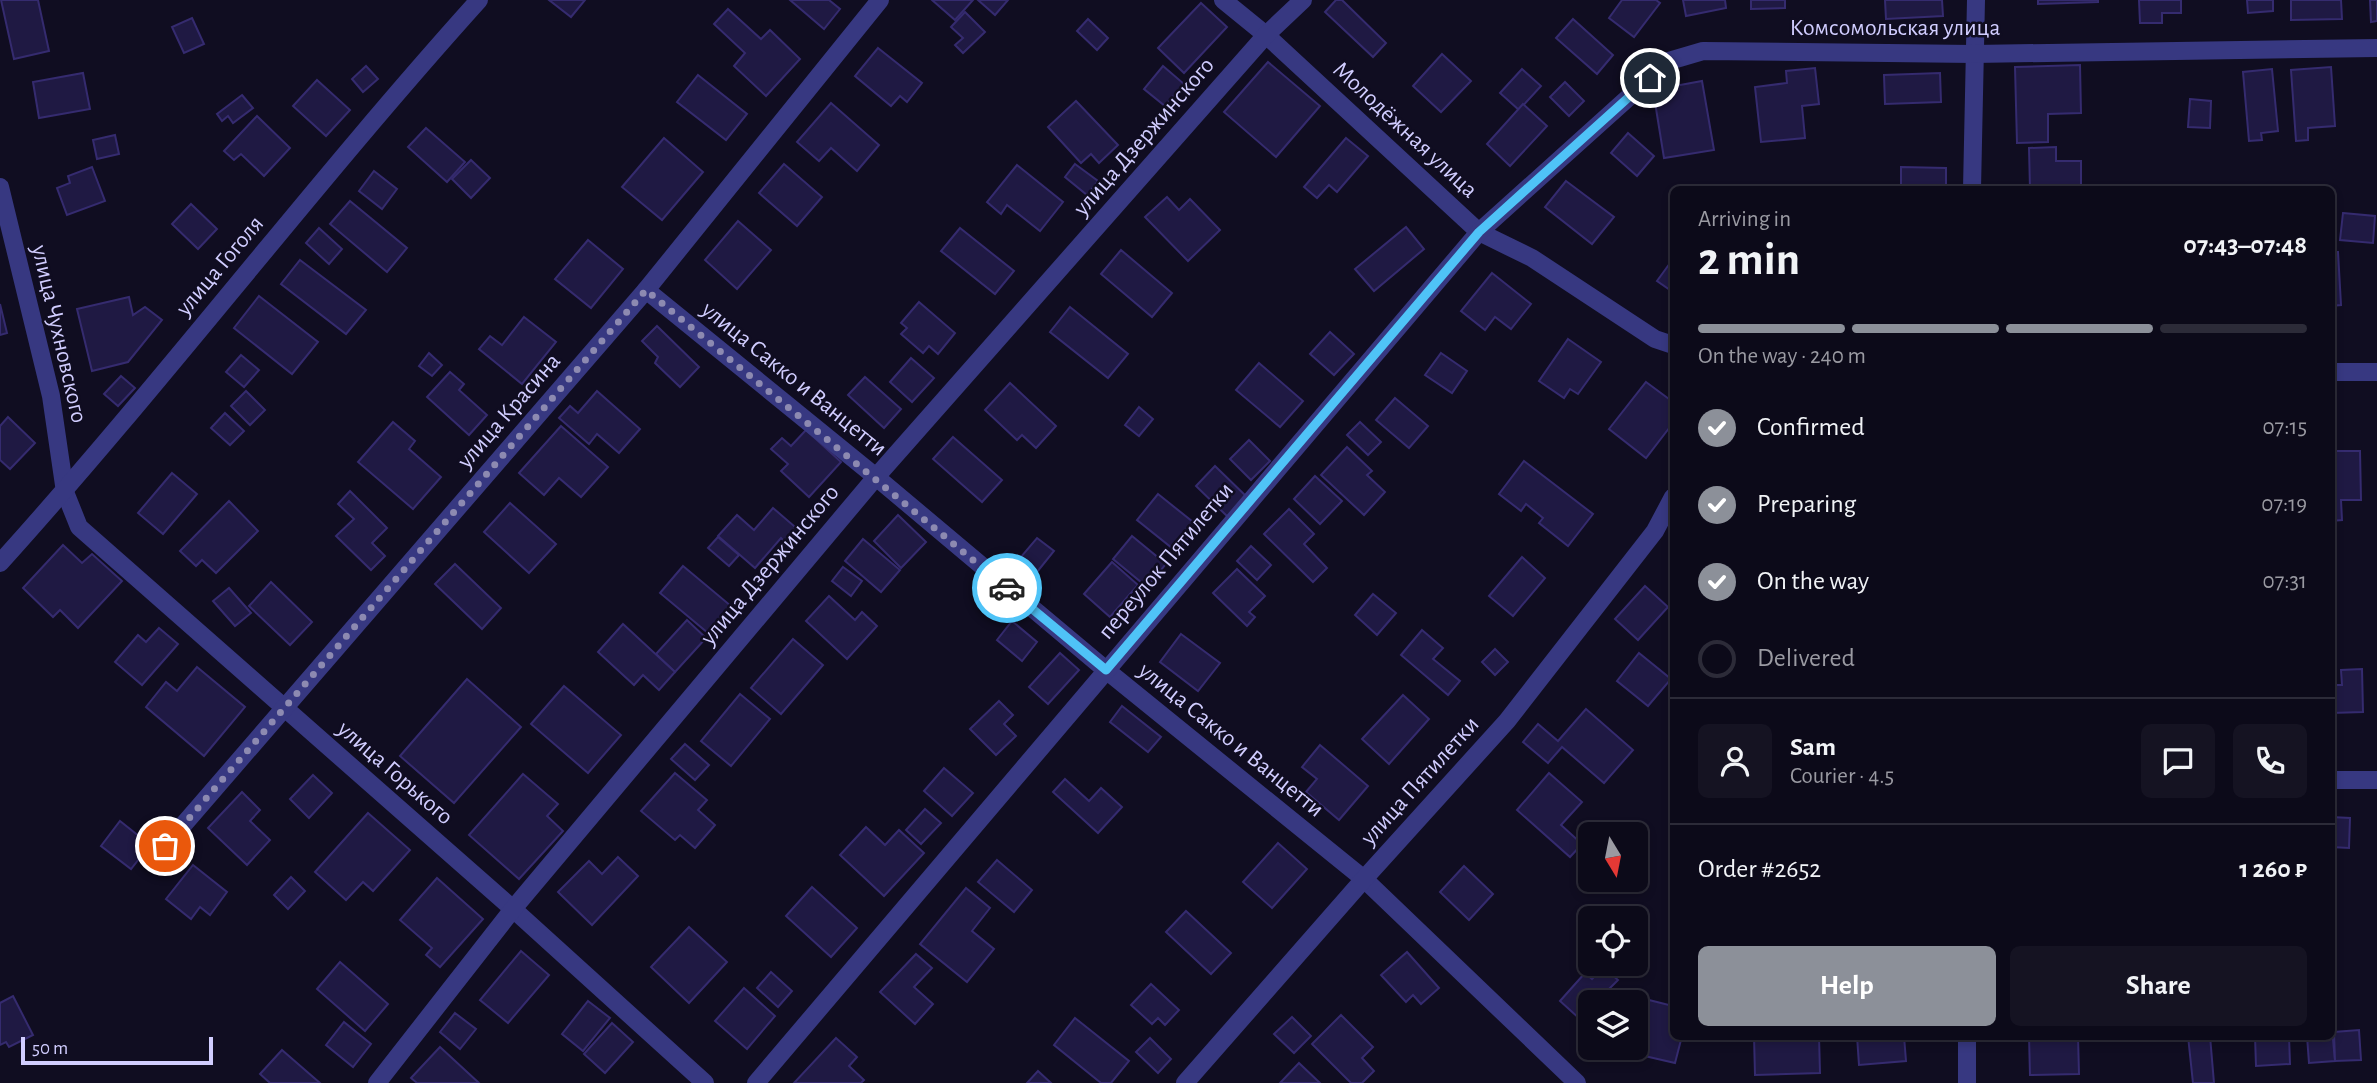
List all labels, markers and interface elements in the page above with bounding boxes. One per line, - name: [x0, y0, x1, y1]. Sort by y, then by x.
- street label: Комсомольская улица: [1790, 16, 2001, 40]
- pin: [1620, 48, 1680, 108]
- street label: улица Дзержинского: [1068, 53, 1219, 221]
- street label: Молодёжная улица: [1328, 57, 1482, 203]
- icon: home: [1631, 59, 1669, 97]
- text: Arriving in: [1698, 208, 1791, 231]
- street label: улица Гоголя: [171, 212, 268, 321]
- text: 07:43–07:48: [2183, 232, 2307, 258]
- text: 2 min: [1698, 237, 1800, 283]
- street label: улица Чухновского: [27, 242, 91, 425]
- street label: улица Сакко и Ванцетти: [696, 296, 891, 461]
- text: On the way · 240 m: [1698, 345, 1866, 368]
- street label: улица Красина: [452, 349, 565, 474]
- icon: check: [1698, 409, 1736, 447]
- text: Confirmed: [1757, 414, 1865, 440]
- text: 07:15: [2262, 416, 2307, 439]
- street label: переулок Пятилетки: [1094, 478, 1238, 644]
- street label: улица Дзержинского: [696, 480, 844, 650]
- icon: check: [1698, 486, 1736, 524]
- text: Preparing: [1757, 491, 1856, 517]
- text: 07:19: [2261, 493, 2307, 516]
- courier: [972, 553, 1042, 623]
- icon: check: [1698, 563, 1736, 601]
- text: On the way: [1757, 568, 1869, 594]
- icon: car: [988, 569, 1026, 607]
- text: 07:31: [2263, 570, 2307, 593]
- text: Delivered: [1757, 645, 1855, 671]
- street label: улица Сакко и Ванцетти: [1133, 657, 1328, 822]
- street label: улица Пятилетки: [1356, 712, 1484, 851]
- street label: улица Горького: [332, 716, 457, 829]
- button: person: [1698, 724, 1772, 798]
- button: chat: [2141, 724, 2215, 798]
- button: phone: [2233, 724, 2307, 798]
- text: Sam: [1790, 734, 1836, 760]
- text: Courier · 4.5: [1790, 765, 1894, 788]
- pin: [135, 816, 195, 876]
- north arrow: [1578, 822, 1648, 892]
- map controls: [1578, 822, 1648, 1060]
- icon: bag: [146, 827, 184, 865]
- text: Order #2652: [1698, 856, 1821, 882]
- text: 1 260 ₽: [2239, 856, 2307, 882]
- button: locate: [1578, 906, 1648, 976]
- button: Help: [1698, 946, 1996, 1026]
- button: Share: [2010, 946, 2307, 1026]
- button: layers: [1578, 990, 1648, 1060]
- scale bar: [21, 1034, 214, 1066]
- text: 50 m: [32, 1039, 68, 1058]

